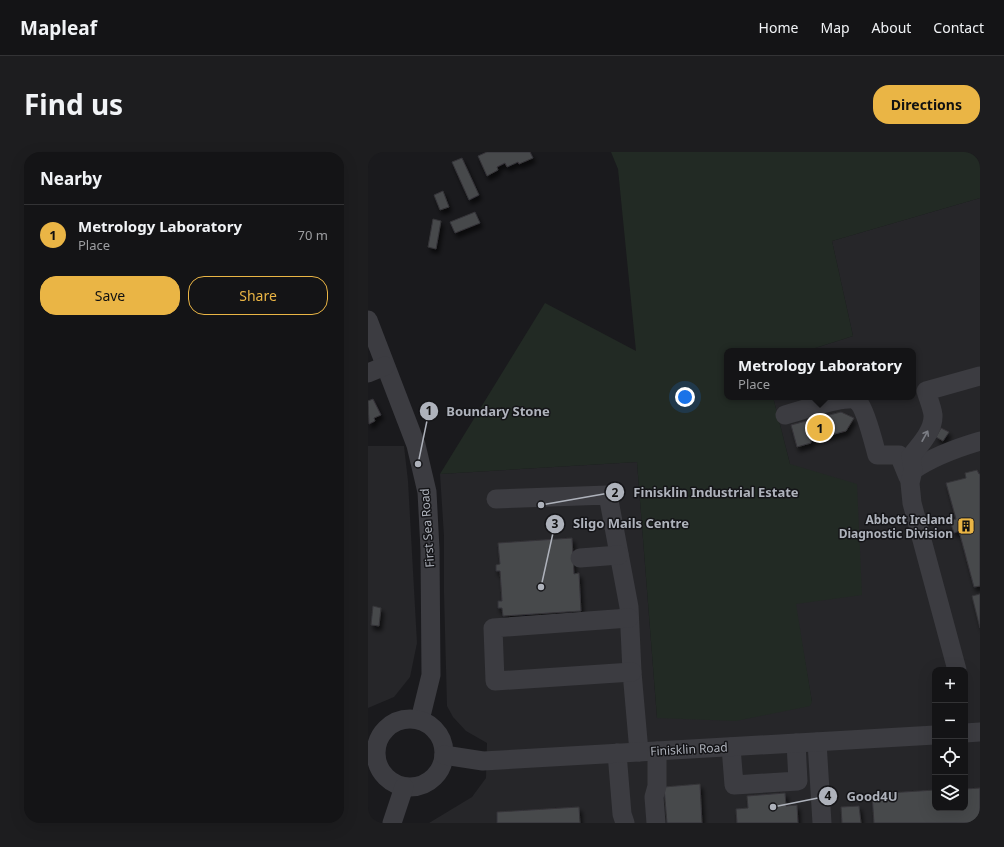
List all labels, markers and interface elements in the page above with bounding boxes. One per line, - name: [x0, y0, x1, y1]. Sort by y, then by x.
- text: Mapleaf: [20, 15, 97, 41]
- text: Home: [759, 18, 798, 37]
- text: Map: [820, 18, 850, 37]
- text: About: [872, 18, 911, 37]
- text: Contact: [933, 18, 984, 37]
- text: Find us: [24, 85, 123, 123]
- button: Directions: [873, 85, 980, 124]
- text: Nearby: [40, 167, 102, 190]
- text: Metrology Laboratory: [78, 216, 242, 236]
- text: 1: [49, 226, 57, 244]
- text: 70 m: [298, 226, 328, 244]
- text: Place: [78, 236, 110, 254]
- button: Save: [40, 276, 180, 315]
- button: Share: [188, 276, 328, 315]
- popup: [724, 348, 916, 400]
- text: Metrology Laboratory: [738, 355, 902, 375]
- text: Place: [738, 375, 770, 393]
- your location: [675, 387, 695, 407]
- callout: Boundary Stone: [419, 399, 558, 424]
- text: 1: [426, 402, 432, 419]
- text: Boundary Stone: [446, 402, 550, 420]
- pin: 1: [807, 413, 833, 443]
- one-way arrow: [922, 430, 930, 442]
- callout: Finisklin Industrial Estate: [605, 480, 806, 505]
- text: Finisklin Industrial Estate: [633, 483, 799, 501]
- text: 2: [612, 484, 619, 501]
- street label: First Sea Road: [416, 488, 438, 568]
- callout: Sligo Mails Centre: [545, 511, 697, 536]
- place label: Abbott Ireland Diagnostic Division: [839, 511, 953, 542]
- text: Sligo Mails Centre: [573, 514, 689, 532]
- text: 3: [552, 515, 559, 532]
- building icon: Abbott Ireland Diagnostic Division: [956, 516, 976, 536]
- map controls: [932, 667, 968, 811]
- button: +: [932, 667, 968, 703]
- button: −: [932, 703, 968, 739]
- street label: Finisklin Road: [650, 738, 728, 760]
- button: locate: [932, 739, 968, 775]
- button: layers: [932, 775, 968, 811]
- callout: Good4U: [818, 784, 905, 809]
- text: 4: [825, 787, 832, 804]
- text: Good4U: [846, 787, 898, 805]

